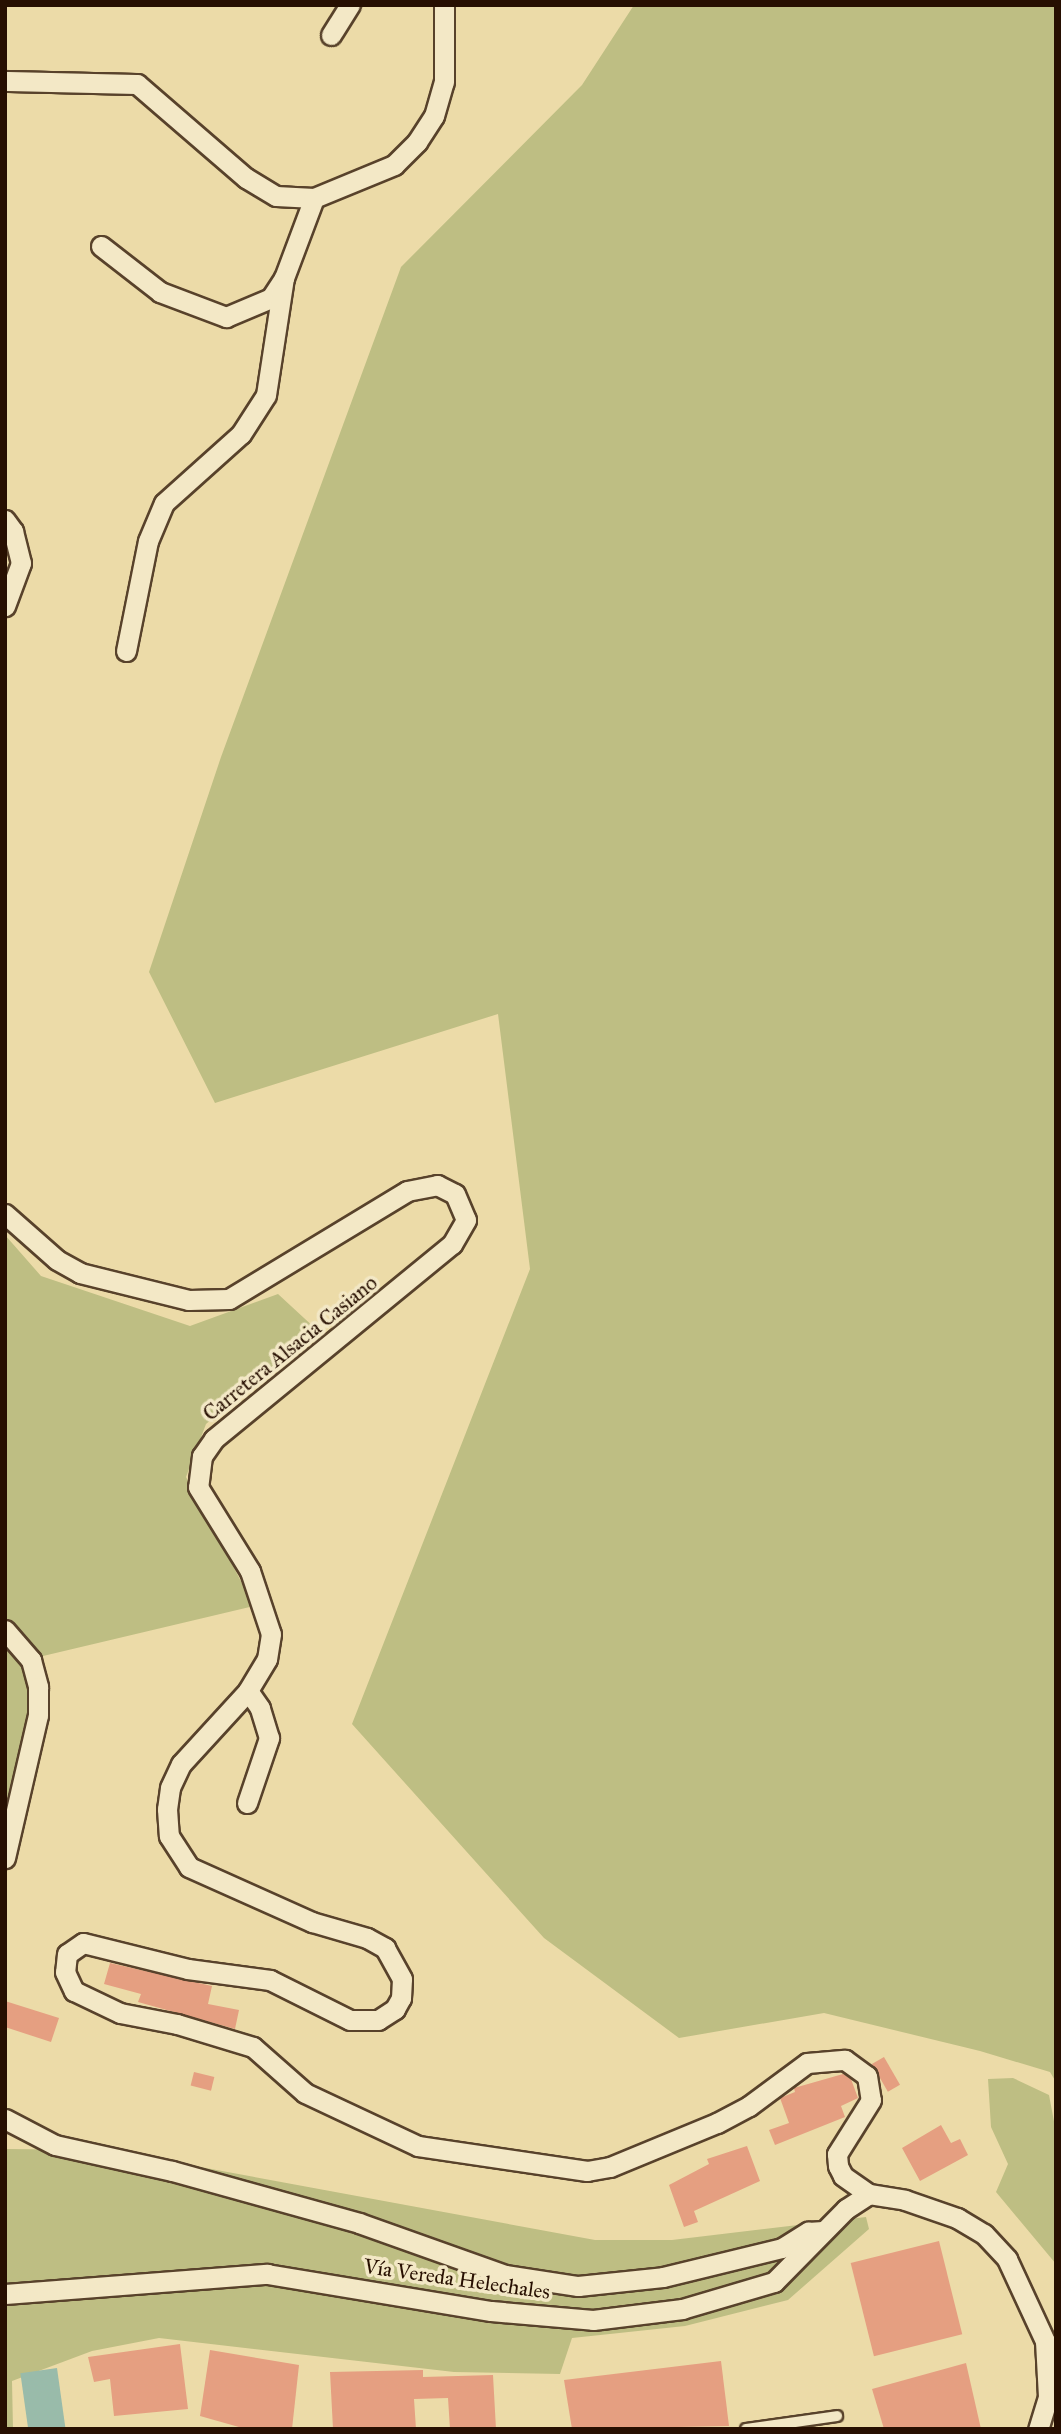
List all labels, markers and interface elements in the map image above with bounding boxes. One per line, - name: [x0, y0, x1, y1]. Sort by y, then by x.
- street label: Carretera Alsacia Casiano: [198, 1270, 382, 1426]
- street label: Vía Vereda Helechales: [362, 2253, 552, 2305]

